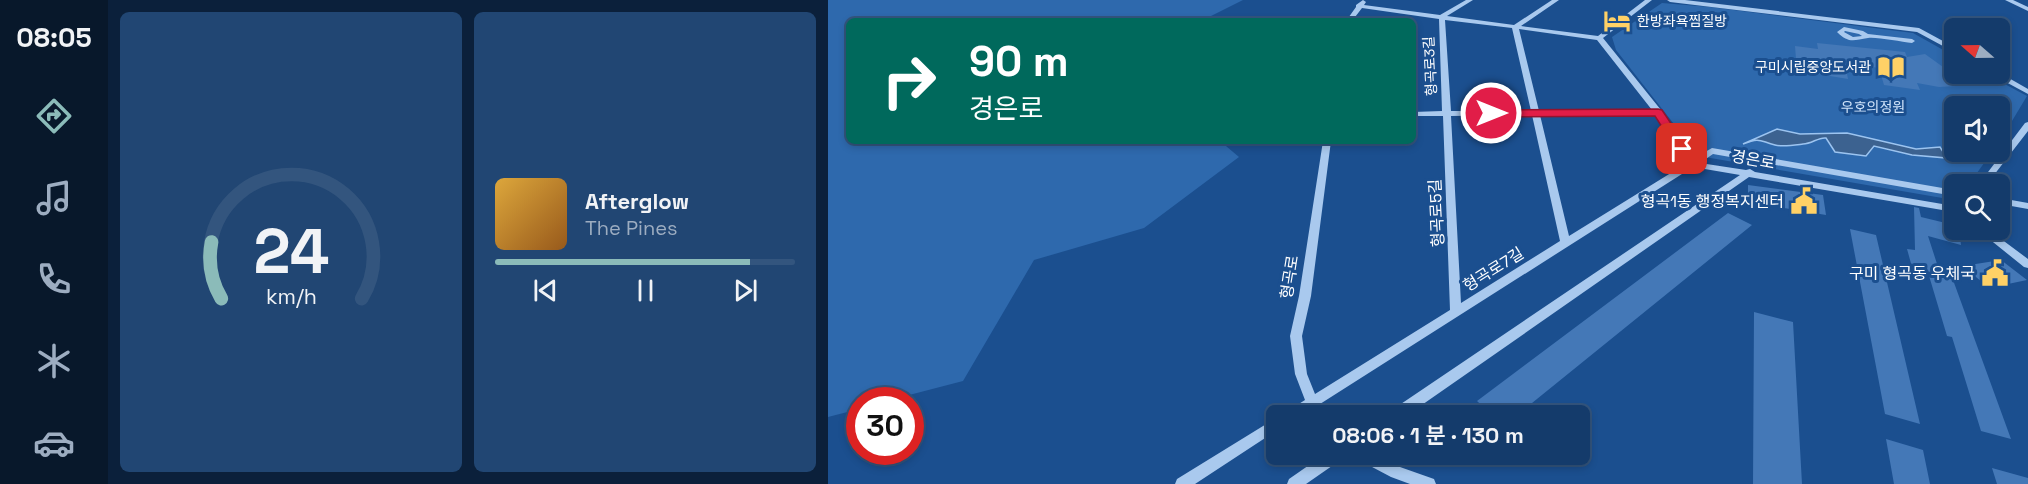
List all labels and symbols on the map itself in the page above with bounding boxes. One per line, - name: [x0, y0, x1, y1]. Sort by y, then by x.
- hotel icon: 한방좌욕찜질방: [1602, 6, 1632, 36]
- place label: 한방좌욕찜질방: [1637, 12, 1727, 30]
- north arrow: [1944, 18, 2010, 84]
- street label: 형곡로3길: [1419, 36, 1441, 96]
- library icon: 구미시립중앙도서관: [1876, 52, 1906, 82]
- place label: 구미시립중앙도서관: [1755, 58, 1871, 76]
- position arrow: [1459, 81, 1523, 145]
- park label: 우호의정원: [1841, 98, 1905, 116]
- pin: [1656, 123, 1707, 174]
- street label: 경은로: [1729, 145, 1777, 174]
- street label: 형곡로5길: [1424, 178, 1449, 248]
- public building icon: 형곡1동 행정복지센터: [1789, 186, 1819, 216]
- place label: 형곡1동 행정복지센터: [1641, 191, 1784, 212]
- street label: 형곡로7길: [1459, 243, 1528, 296]
- street label: 형곡로: [1276, 253, 1303, 301]
- public building icon: 구미 형곡동 우체국: [1980, 258, 2010, 288]
- place label: 구미 형곡동 우체국: [1849, 263, 1975, 284]
- speed limit sign: 30: [846, 387, 924, 465]

